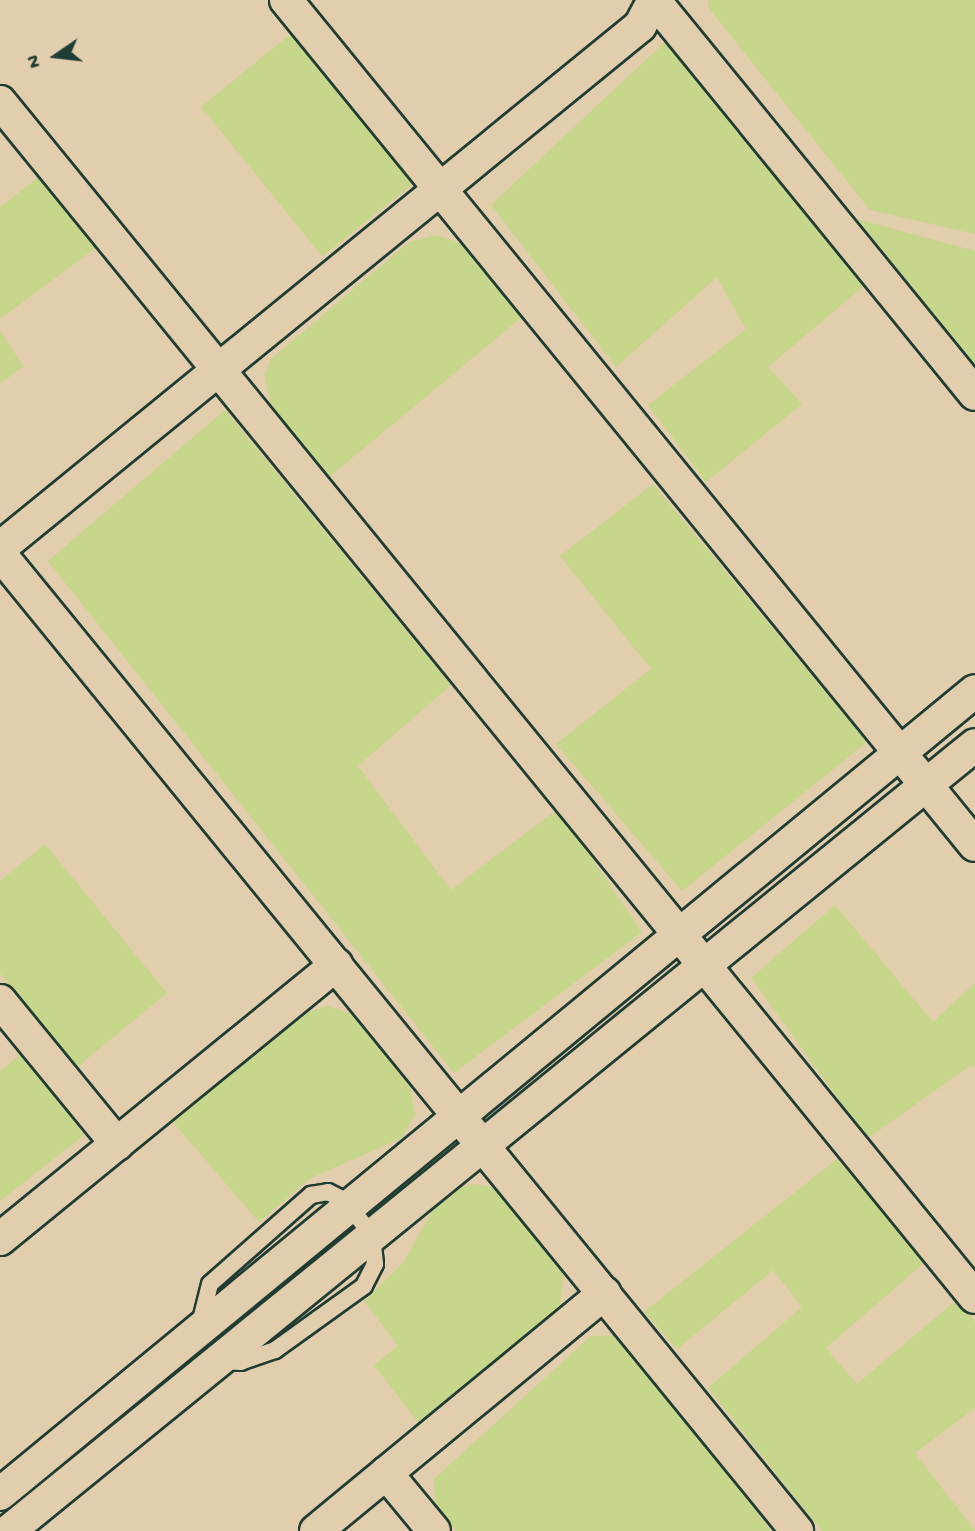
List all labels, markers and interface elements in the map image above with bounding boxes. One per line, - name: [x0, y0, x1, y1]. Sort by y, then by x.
- north arrow: [21, 21, 91, 91]
- text: N: [22, 52, 48, 70]

